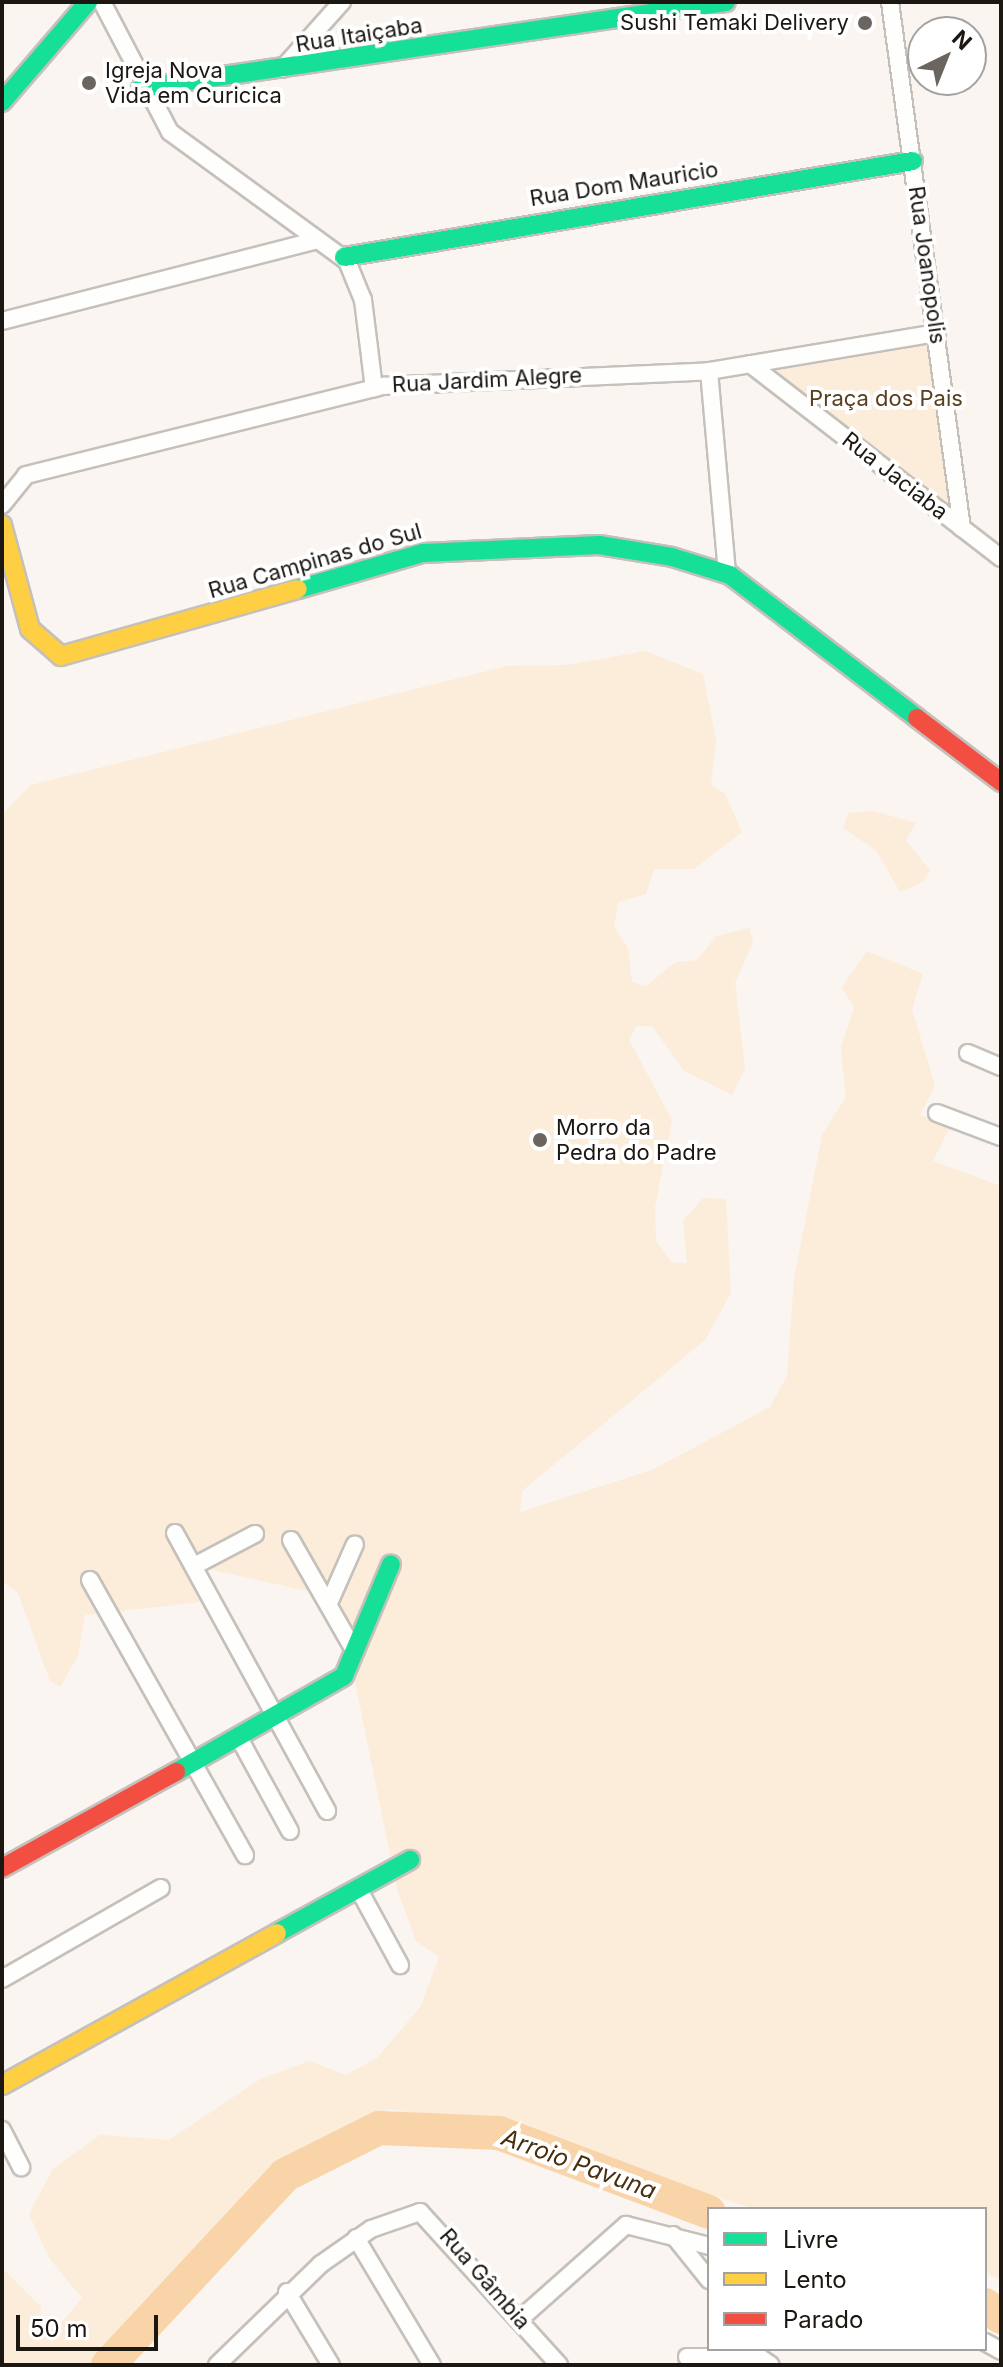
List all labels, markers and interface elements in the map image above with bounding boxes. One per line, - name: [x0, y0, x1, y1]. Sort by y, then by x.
- place label: Sushi Temaki Delivery: [620, 10, 849, 36]
- street label: Rua Itaiçaba: [294, 12, 424, 58]
- marker: Sushi Temaki Delivery: [856, 14, 874, 32]
- north arrow: [907, 16, 987, 96]
- text: N: [947, 25, 977, 55]
- place label: Igreja Nova Vida em Curicica: [105, 57, 282, 108]
- marker: Igreja Nova Vida em Curicica: [80, 74, 98, 92]
- street label: Rua Dom Mauricio: [528, 156, 720, 212]
- street label: Rua Joanopolis: [903, 184, 951, 346]
- street label: Rua Jardim Alegre: [391, 362, 583, 398]
- park label: Praça dos Pais: [809, 386, 963, 412]
- street label: Rua Jaciaba: [837, 427, 953, 525]
- street label: Rua Campinas do Sul: [205, 518, 425, 604]
- place label: Morro da Pedra do Padre: [556, 1114, 717, 1166]
- marker: Morro da Pedra do Padre: [531, 1131, 549, 1149]
- water label: Arroio Pavuna: [498, 2123, 660, 2205]
- legend: [707, 2207, 987, 2351]
- street label: Rua Gâmbia: [434, 2223, 536, 2335]
- text: Livre: [783, 2225, 839, 2254]
- text: Lento: [783, 2265, 847, 2294]
- scale bar: [20, 2299, 162, 2349]
- text: Parado: [783, 2305, 863, 2334]
- text: 50 m: [30, 2314, 88, 2343]

